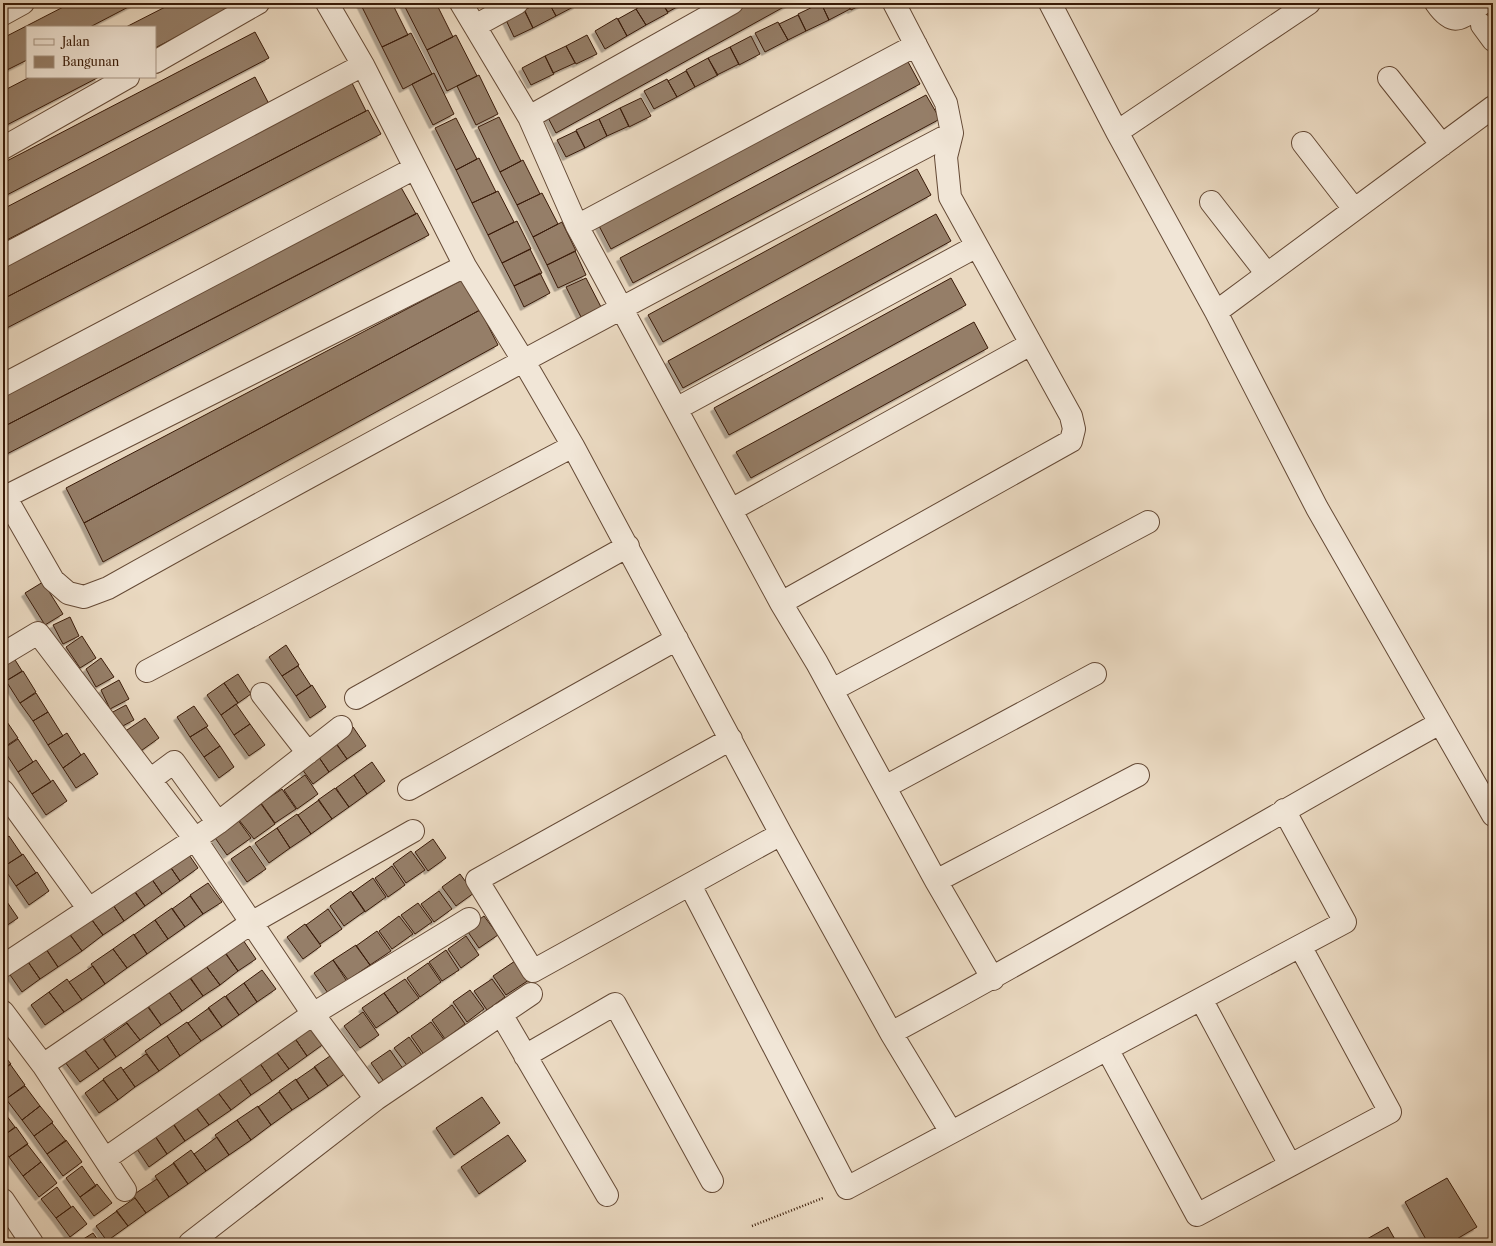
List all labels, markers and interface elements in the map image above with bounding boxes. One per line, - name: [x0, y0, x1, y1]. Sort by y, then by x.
- legend: [26, 26, 156, 78]
- text: Jalan: [60, 34, 90, 49]
- text: Bangunan: [62, 54, 120, 69]

